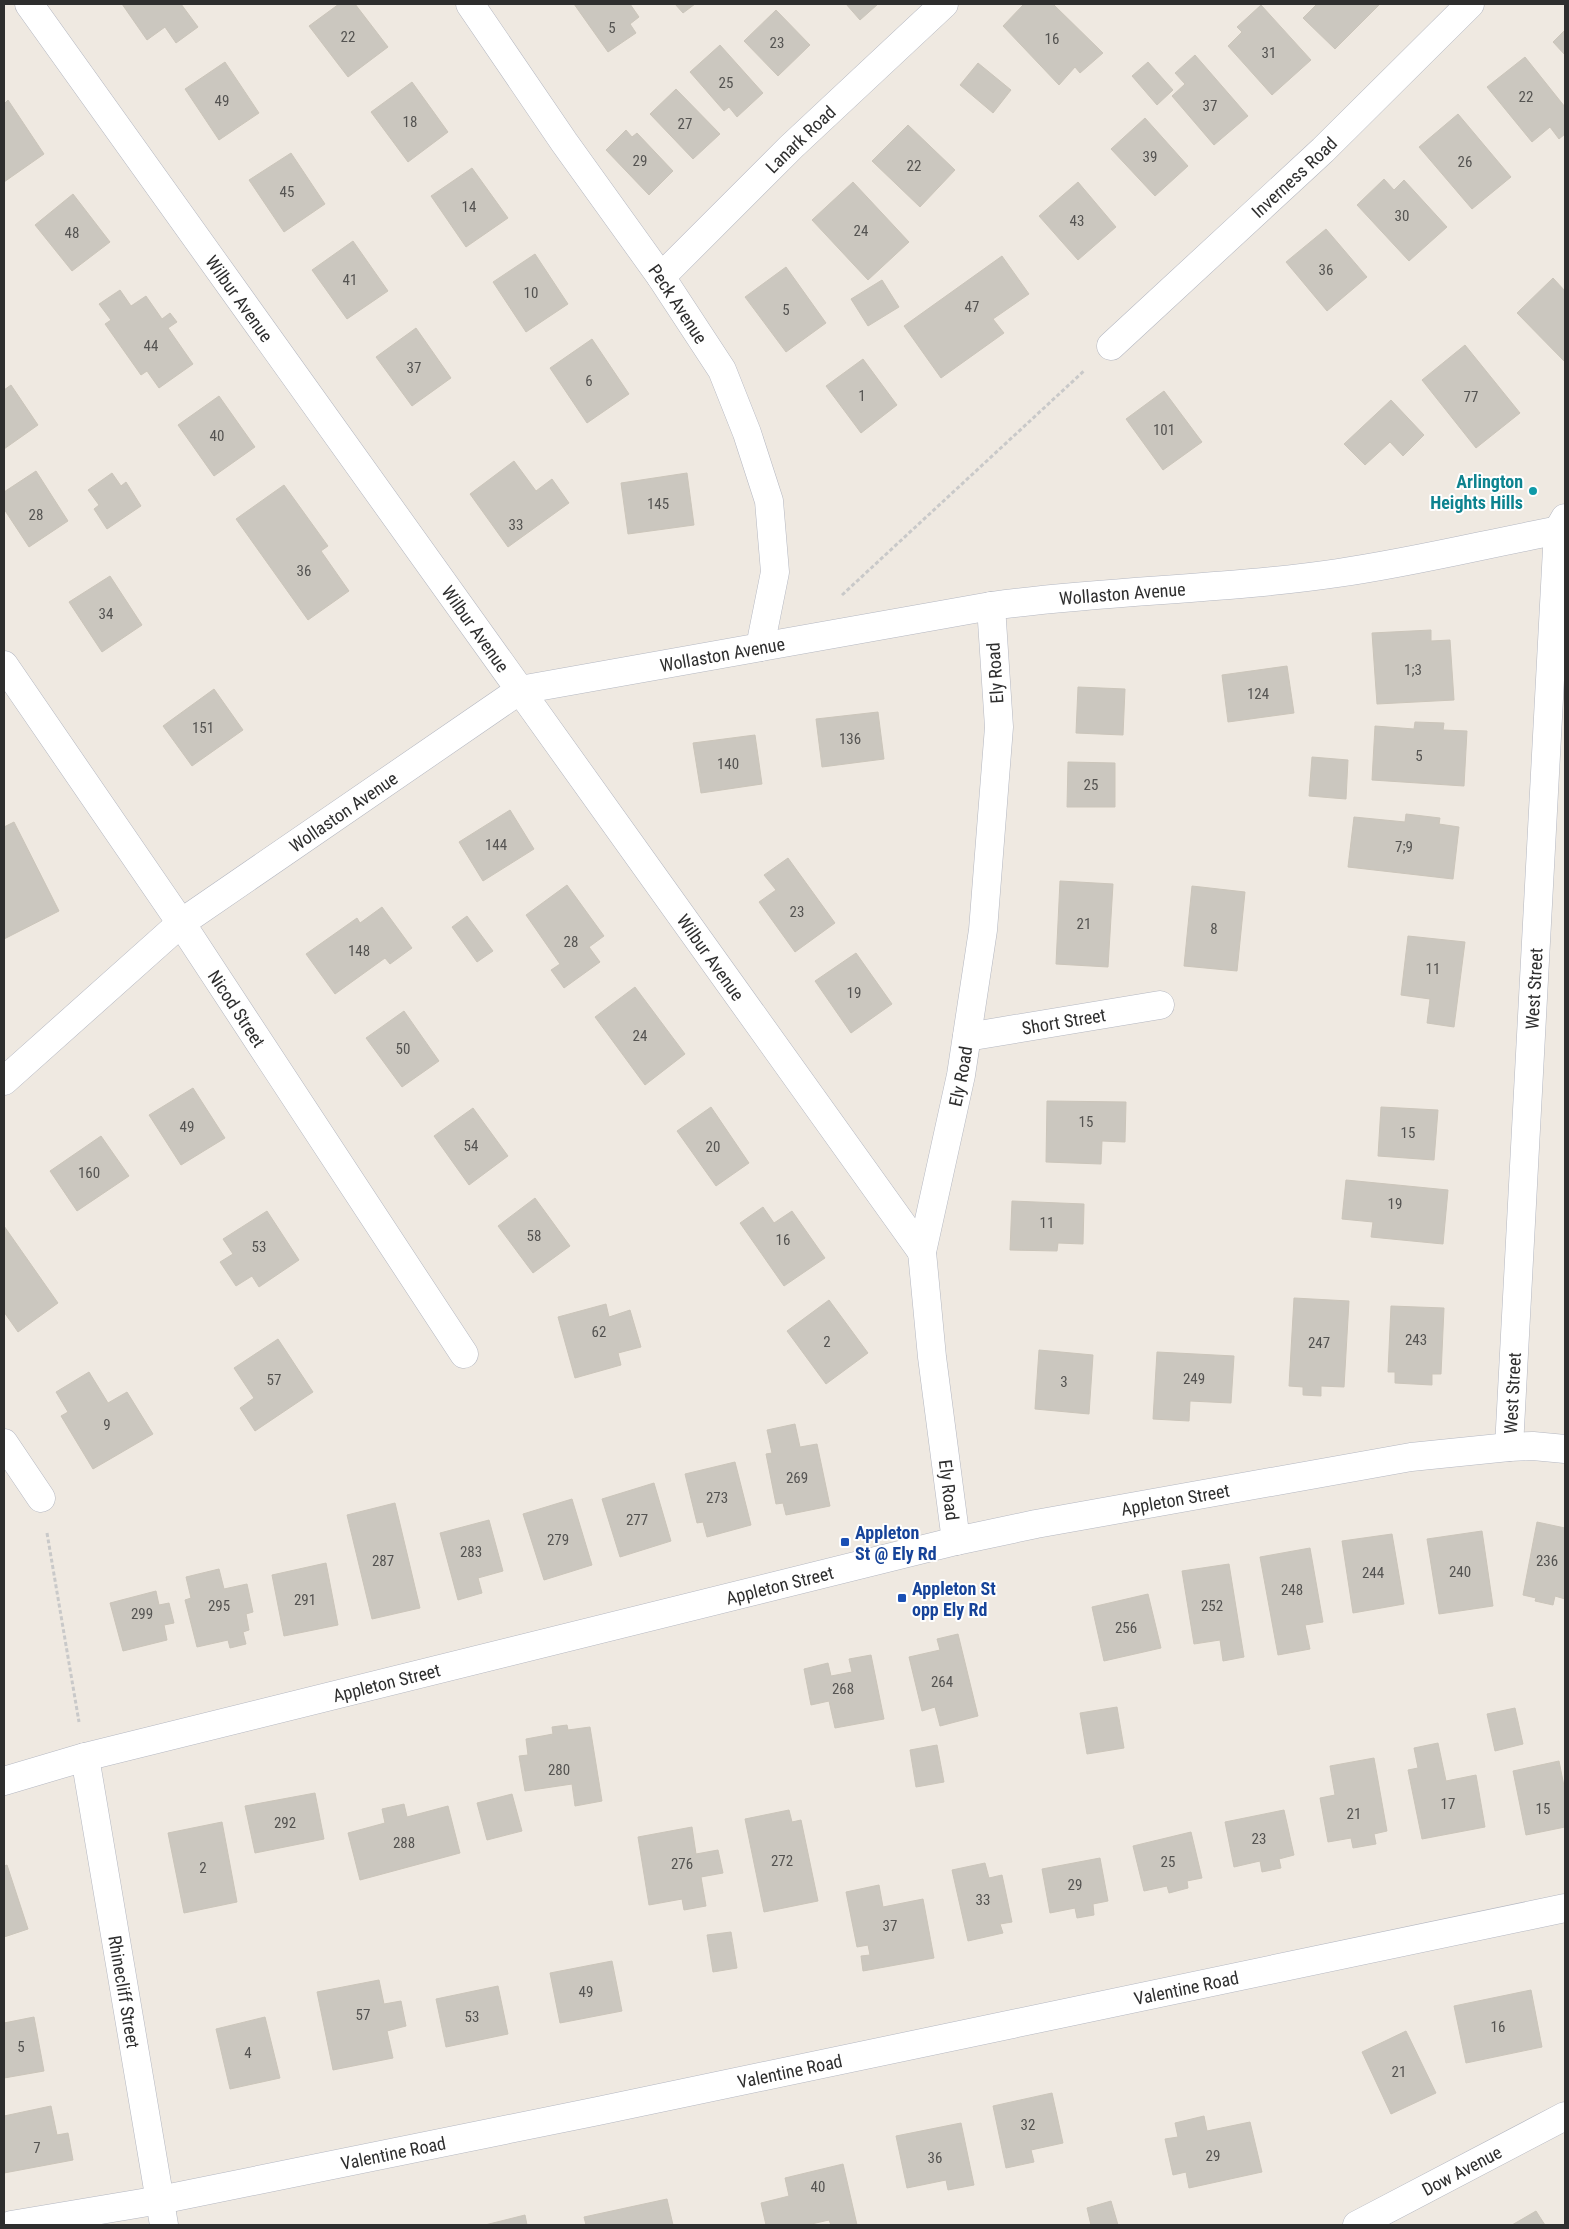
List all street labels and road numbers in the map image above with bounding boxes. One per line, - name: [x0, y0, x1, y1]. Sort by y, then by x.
- street label: Lanark Road: [761, 101, 839, 177]
- street label: Inverness Road: [1247, 132, 1341, 222]
- street label: Wilbur Avenue: [202, 251, 278, 346]
- street label: Peck Avenue: [645, 260, 712, 347]
- street label: Wollaston Avenue: [1058, 578, 1186, 609]
- street label: Wilbur Avenue: [438, 581, 514, 676]
- street label: Wollaston Avenue: [658, 632, 786, 675]
- street label: Ely Road: [982, 642, 1008, 704]
- street label: Wollaston Avenue: [285, 767, 401, 856]
- street label: Wilbur Avenue: [673, 910, 749, 1004]
- street label: West Street: [1521, 947, 1546, 1030]
- street label: Nicod Street: [204, 966, 270, 1051]
- street label: Short Street: [1020, 1004, 1107, 1038]
- street label: Ely Road: [944, 1045, 976, 1108]
- street label: West Street: [1499, 1352, 1525, 1434]
- street label: Ely Road: [935, 1459, 963, 1521]
- street label: Appleton Street: [1119, 1479, 1231, 1519]
- street label: Appleton Street: [724, 1561, 835, 1608]
- street label: Appleton Street: [330, 1659, 442, 1706]
- street label: Rhinecliff Street: [105, 1934, 144, 2050]
- street label: Valentine Road: [1132, 1966, 1240, 2009]
- street label: Valentine Road: [735, 2050, 844, 2092]
- street label: Valentine Road: [339, 2132, 447, 2174]
- street label: Dow Avenue: [1418, 2141, 1505, 2200]

